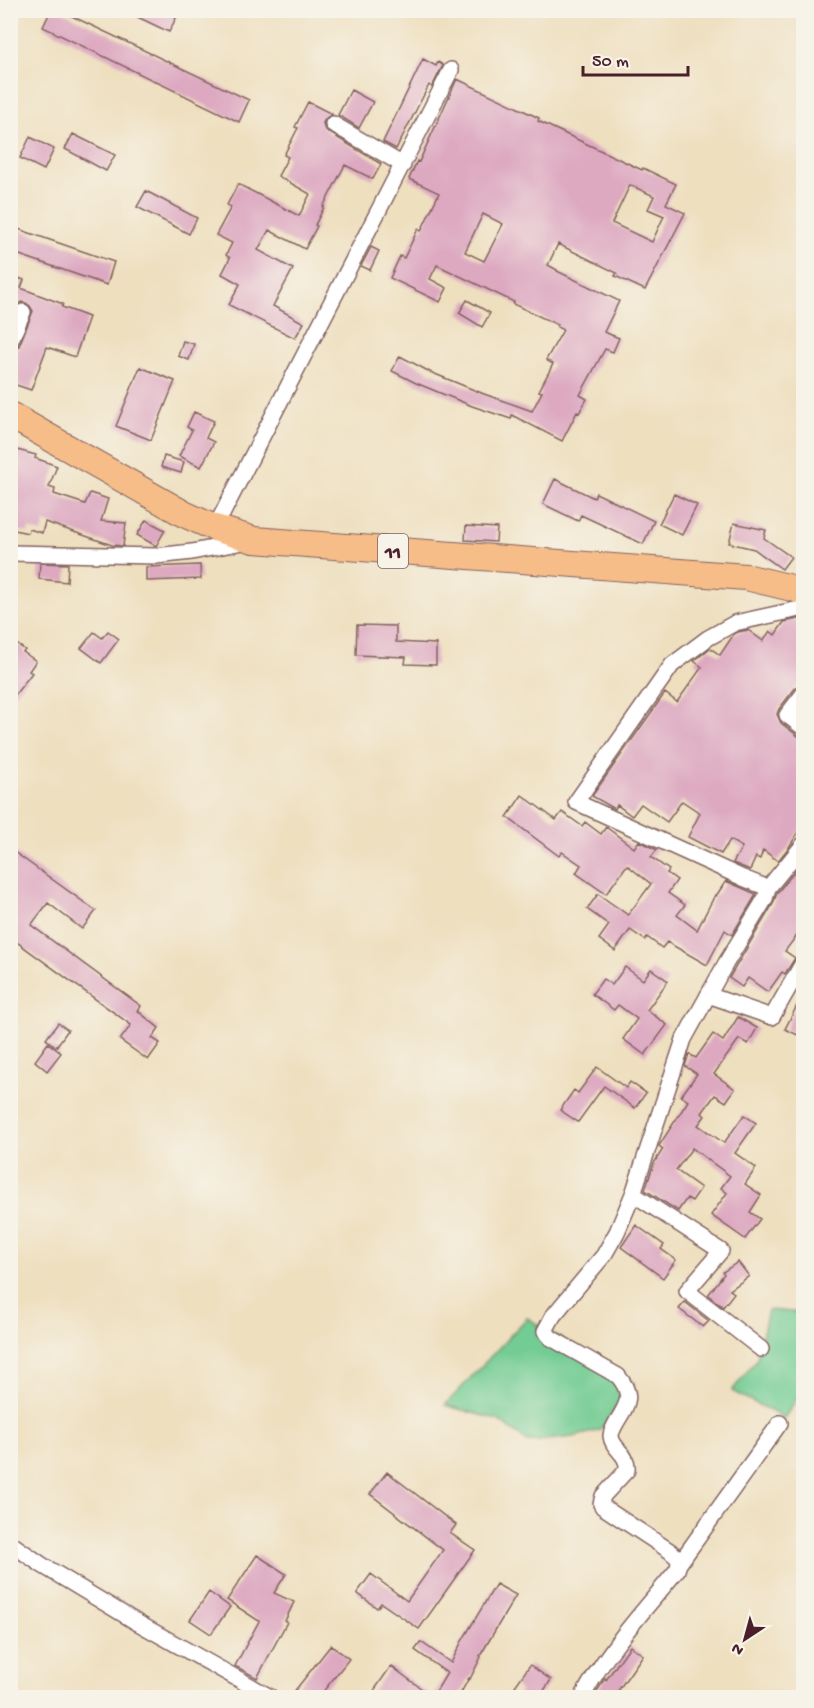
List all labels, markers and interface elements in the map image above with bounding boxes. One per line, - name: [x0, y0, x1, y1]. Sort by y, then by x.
- scale bar: [583, 39, 688, 77]
- text: 50 m: [592, 52, 629, 73]
- road number: 11: [378, 534, 408, 568]
- north arrow: [715, 1609, 775, 1669]
- text: N: [728, 1637, 748, 1659]

